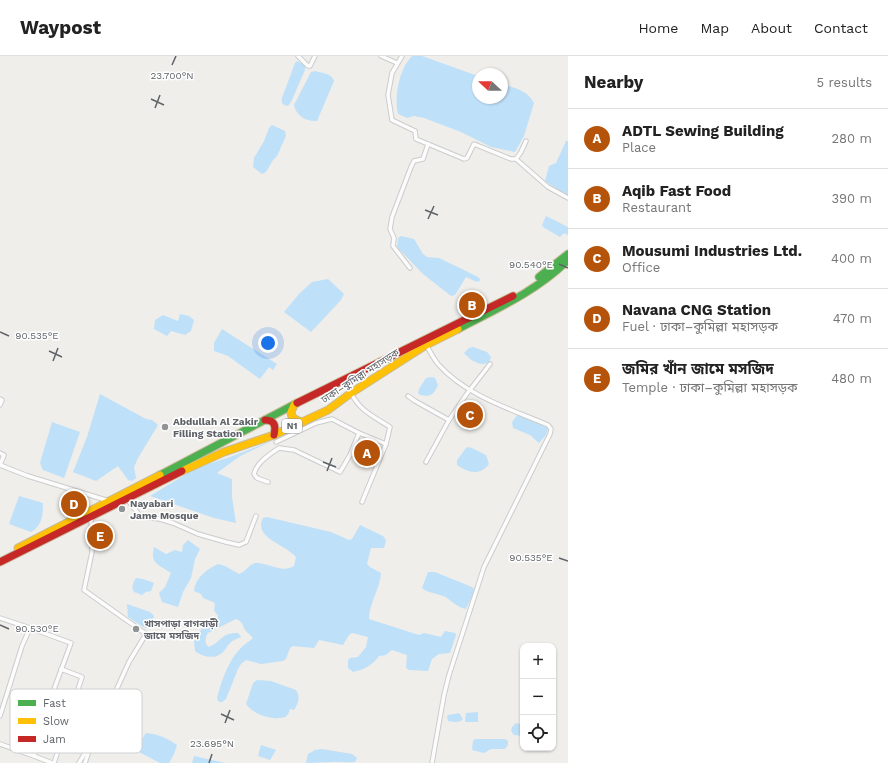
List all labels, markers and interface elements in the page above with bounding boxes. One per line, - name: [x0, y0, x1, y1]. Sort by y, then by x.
- text: Waypost: [20, 16, 101, 39]
- text: Home: [638, 20, 678, 36]
- text: Map: [700, 20, 729, 36]
- text: About: [751, 20, 792, 36]
- text: Contact: [814, 20, 868, 36]
- north arrow: [472, 68, 508, 104]
- text: 23.700°N: [150, 70, 194, 81]
- text: Nearby: [584, 72, 643, 92]
- text: 5 results: [817, 75, 872, 90]
- text: ADTL Sewing Building: [622, 122, 784, 140]
- text: A: [593, 131, 601, 146]
- text: 280 m: [832, 131, 872, 146]
- text: Place: [622, 140, 656, 155]
- text: Aqib Fast Food: [622, 182, 731, 200]
- text: B: [593, 191, 601, 206]
- text: 390 m: [831, 191, 872, 206]
- text: Restaurant: [622, 200, 692, 215]
- text: Mousumi Industries Ltd.: [622, 242, 802, 260]
- text: C: [593, 251, 601, 266]
- text: 400 m: [831, 251, 872, 266]
- text: 90.540°E: [509, 259, 553, 270]
- text: Office: [622, 260, 660, 275]
- pin: B: [459, 290, 485, 320]
- text: Navana CNG Station: [622, 301, 771, 319]
- text: D: [592, 311, 602, 326]
- text: 470 m: [833, 311, 872, 326]
- text: Fuel · ঢাকা–কুমিল্লা মহাসড়ক: [622, 319, 778, 334]
- text: 90.535°E: [15, 330, 59, 341]
- your location: [258, 333, 278, 353]
- street label: ঢাকা–কুমিল্লা মহাসড়ক: [318, 346, 402, 407]
- text: জমির খাঁন জামে মসজিদ: [622, 360, 774, 378]
- text: E: [593, 371, 601, 386]
- text: 480 m: [831, 371, 872, 386]
- text: Temple · ঢাকা–কুমিল্লা মহাসড়ক: [622, 380, 798, 395]
- pin: C: [457, 400, 483, 430]
- place label: Abdullah Al Zakir Filling Station: [173, 416, 259, 439]
- road number: N1: [282, 419, 302, 433]
- marker: Abdullah Al Zakir Filling Station: [160, 422, 170, 432]
- pin: A: [354, 438, 380, 468]
- pin: D: [61, 489, 87, 519]
- place label: Nayabari Jame Mosque: [130, 498, 199, 521]
- marker: Nayabari Jame Mosque: [117, 504, 127, 514]
- pin: E: [87, 521, 113, 551]
- text: 90.535°E: [509, 552, 553, 563]
- place label: খাসপাড়া বাগবাড়ী জামে মসজিদ: [143, 618, 218, 641]
- text: 90.530°E: [15, 623, 59, 634]
- marker: খাসপাড়া বাগবাড়ী জামে মসজিদ: [131, 624, 141, 634]
- map controls: [520, 643, 556, 751]
- button: +: [520, 643, 556, 679]
- button: −: [520, 679, 556, 715]
- legend: [10, 689, 142, 753]
- text: Fast: [43, 697, 66, 710]
- text: Slow: [43, 715, 69, 728]
- button: locate: [520, 715, 556, 751]
- text: Jam: [43, 733, 66, 746]
- text: 23.695°N: [190, 738, 234, 749]

